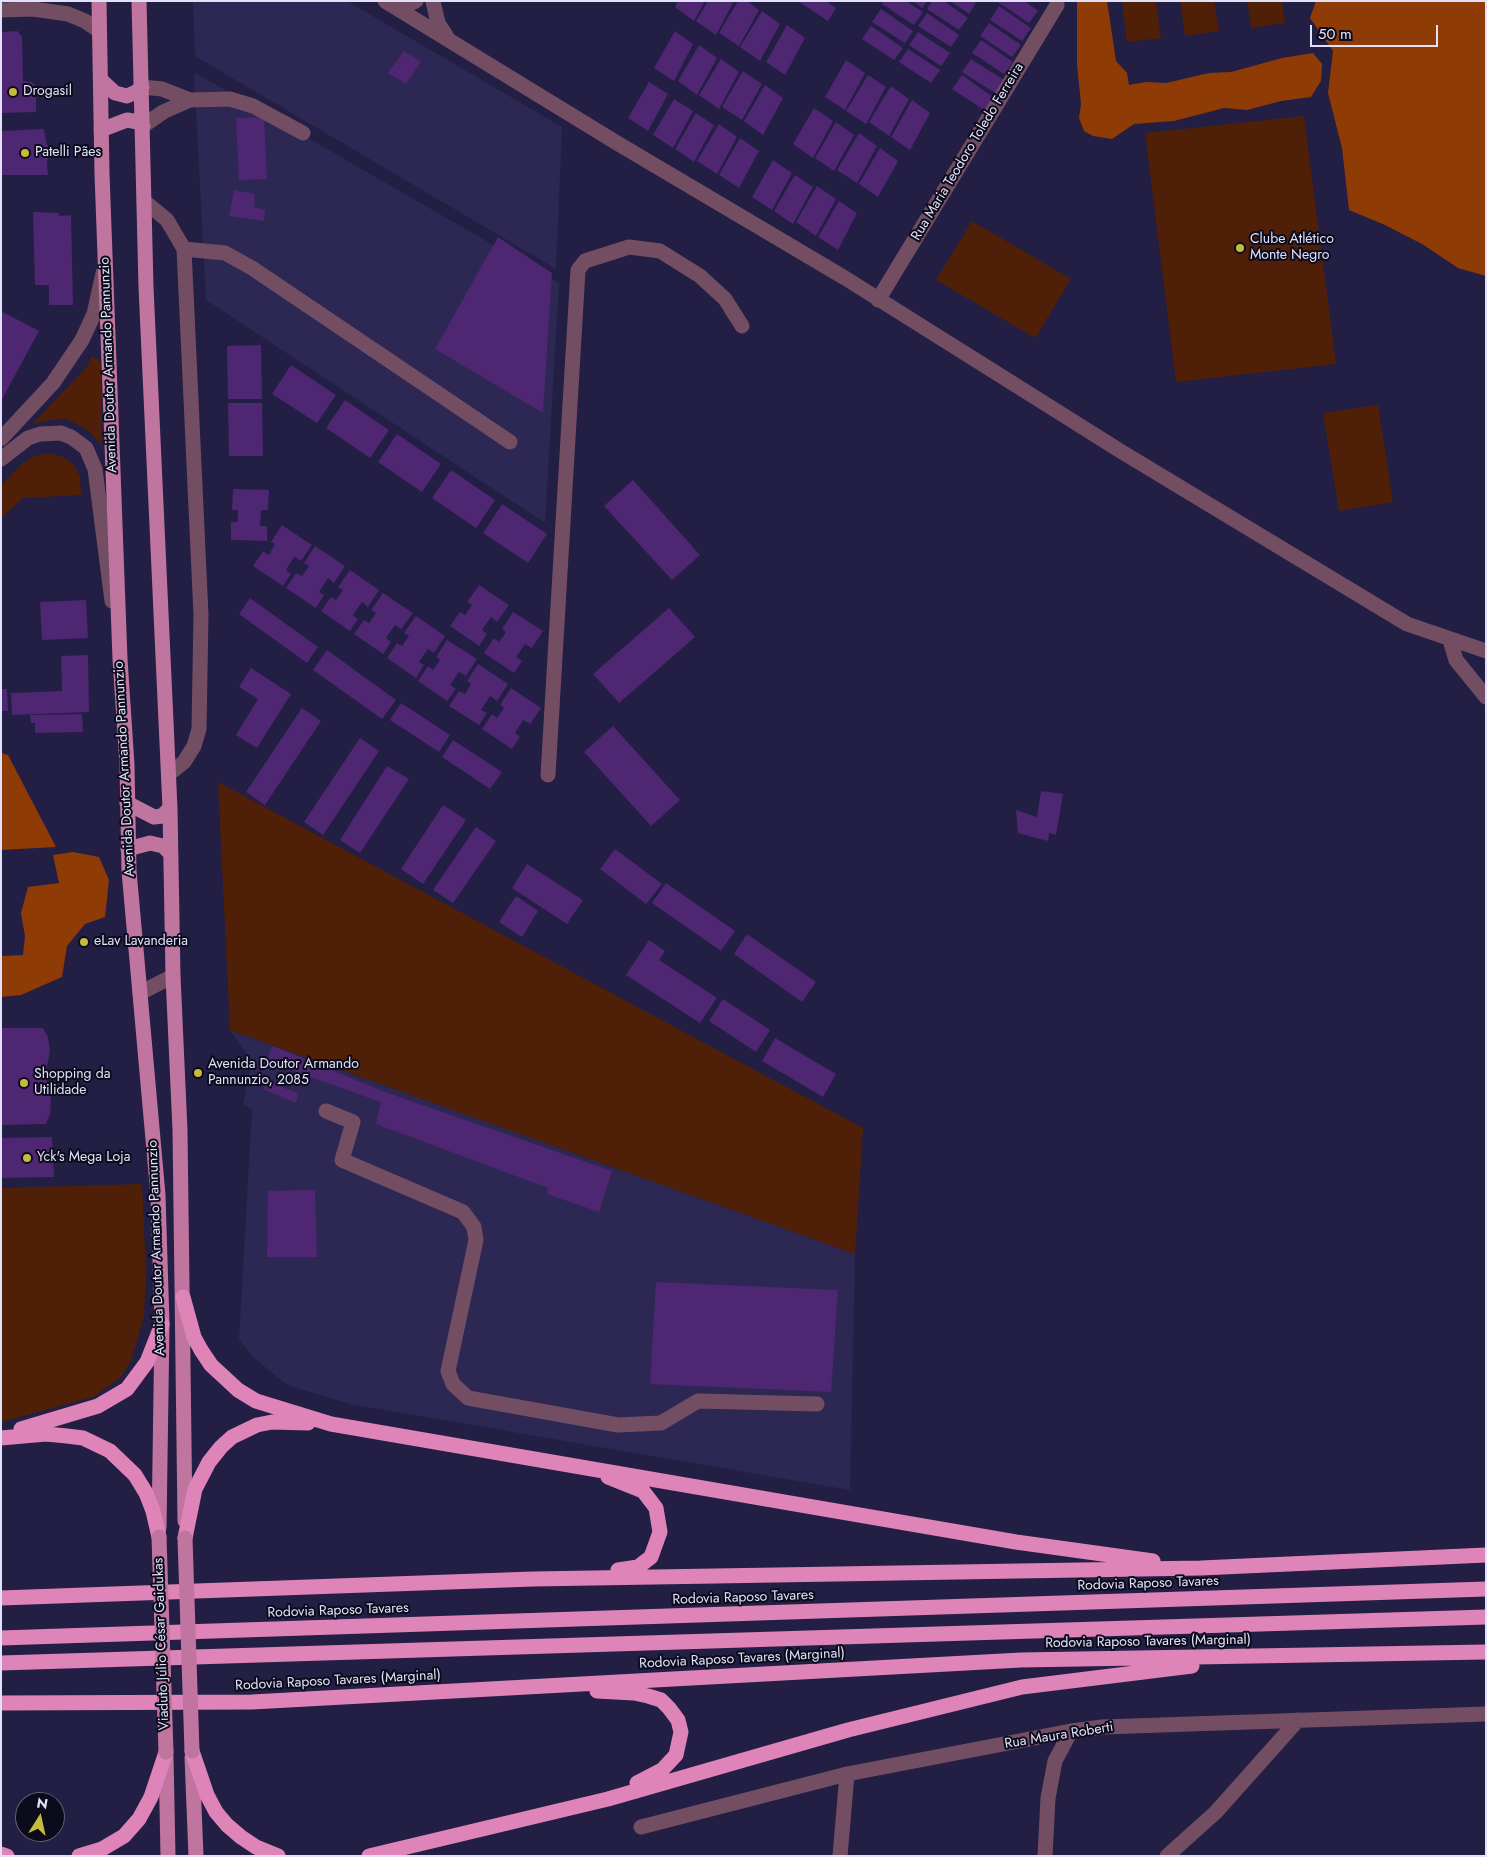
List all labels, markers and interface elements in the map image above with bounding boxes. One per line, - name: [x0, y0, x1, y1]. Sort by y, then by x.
- scale bar: [1312, 15, 1440, 47]
- text: 50 m: [1318, 23, 1352, 45]
- street label: Rua Maria Teodoro Toledo Ferreira: [908, 60, 1028, 244]
- place label: Drogasil: [23, 84, 72, 100]
- marker: Drogasil: [7, 86, 19, 98]
- place label: Patelli Pães: [35, 145, 101, 161]
- marker: Patelli Pães: [19, 147, 31, 159]
- place label: Clube Atlético Monte Negro: [1250, 232, 1334, 264]
- marker: Clube Atlético Monte Negro: [1234, 242, 1246, 254]
- street label: Avenida Doutor Armando Pannunzio: [97, 257, 121, 473]
- street label: Avenida Doutor Armando Pannunzio: [111, 661, 139, 877]
- place label: eLav Lavanderia: [94, 934, 188, 950]
- marker: eLav Lavanderia: [78, 936, 90, 948]
- place label: Avenida Doutor Armando Pannunzio, 2085: [208, 1057, 359, 1090]
- place label: Shopping da Utilidade: [34, 1067, 111, 1100]
- marker: Avenida Doutor Armando Pannunzio, 2085: [192, 1067, 204, 1079]
- marker: Shopping da Utilidade: [18, 1077, 30, 1089]
- street label: Avenida Doutor Armando Pannunzio: [145, 1140, 169, 1356]
- place label: Yck's Mega Loja: [37, 1150, 130, 1166]
- marker: Yck's Mega Loja: [21, 1152, 33, 1164]
- street label: Viaduto Júlio César Gaidukas: [151, 1557, 173, 1731]
- street label: Rodovia Raposo Tavares: [1077, 1573, 1219, 1595]
- street label: Rodovia Raposo Tavares: [672, 1587, 814, 1609]
- street label: Rodovia Raposo Tavares: [267, 1600, 409, 1622]
- street label: Rodovia Raposo Tavares (Marginal): [1045, 1632, 1251, 1652]
- street label: Rodovia Raposo Tavares (Marginal): [639, 1645, 845, 1673]
- street label: Rodovia Raposo Tavares (Marginal): [235, 1667, 441, 1695]
- street label: Rua Maura Roberti: [1003, 1719, 1115, 1753]
- north arrow: [15, 1792, 65, 1842]
- text: N: [35, 1792, 50, 1814]

